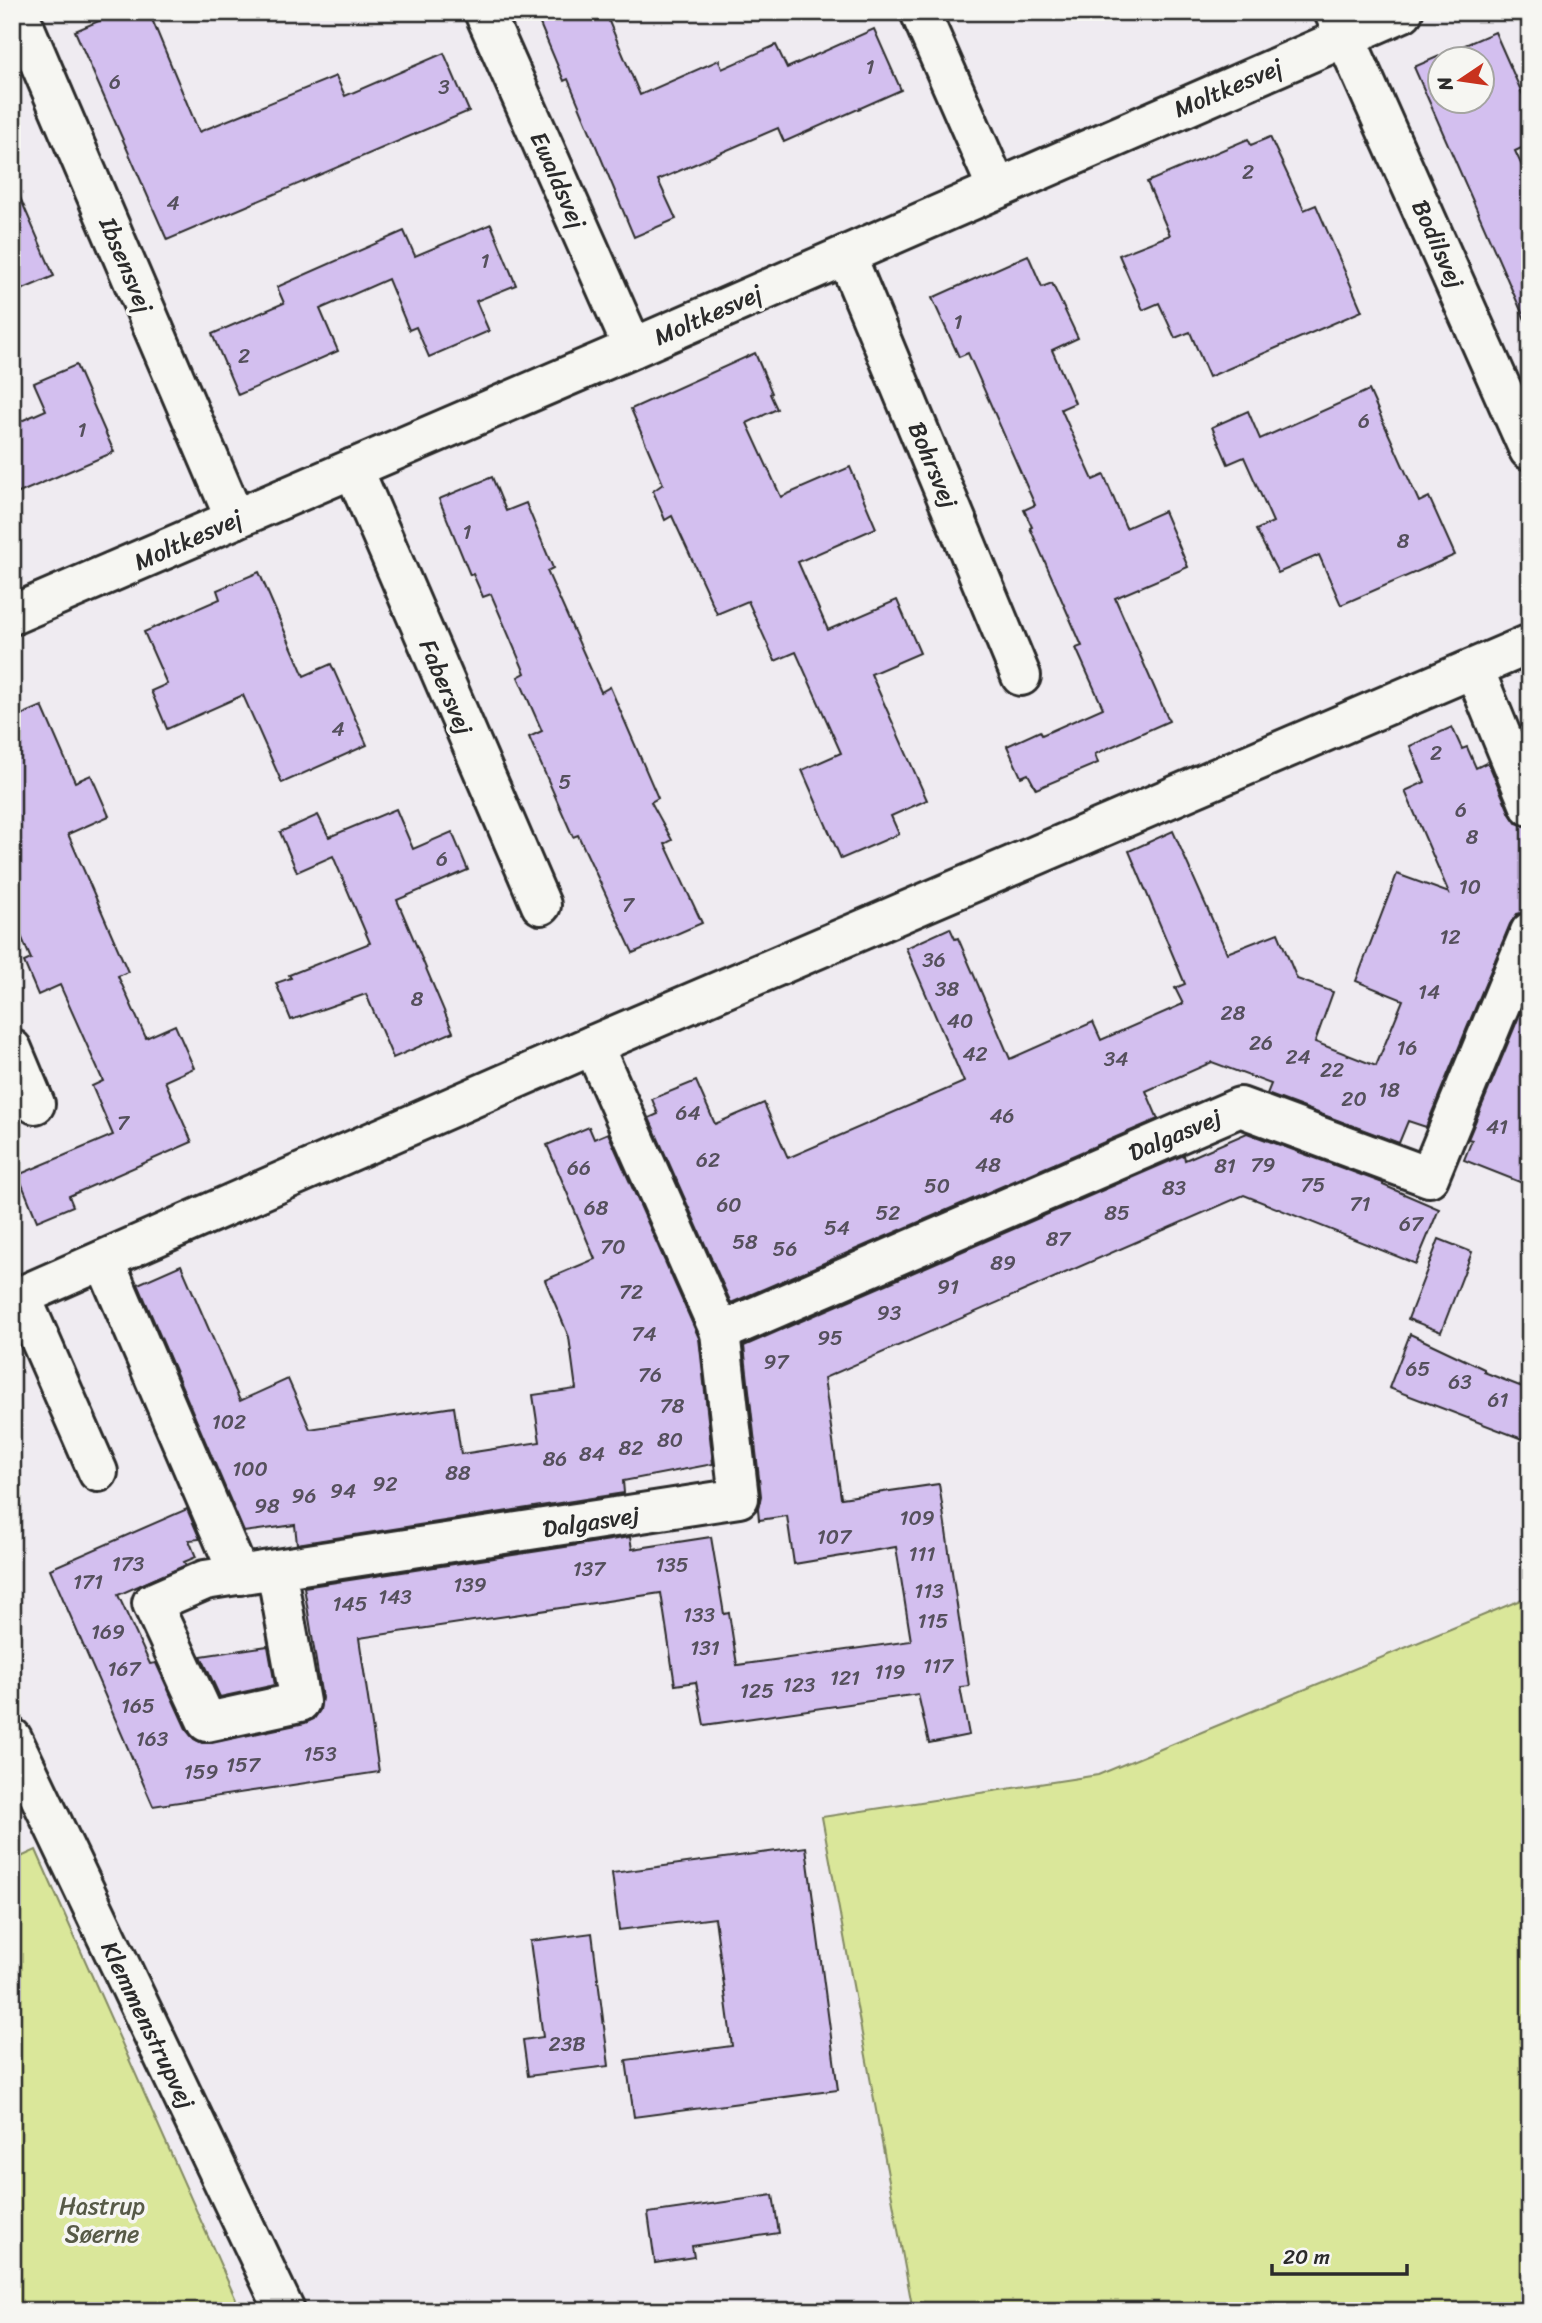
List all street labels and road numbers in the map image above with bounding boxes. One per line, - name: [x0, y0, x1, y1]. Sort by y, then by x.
- street label: Moltkesvej: [1167, 46, 1290, 130]
- street label: Ewaldsvej: [518, 124, 599, 236]
- street label: Bodilsvej: [1400, 193, 1476, 296]
- street label: Ibsensvej: [87, 210, 165, 320]
- street label: Moltkesvej: [647, 272, 770, 358]
- street label: Bohrsvej: [896, 415, 970, 515]
- street label: Moltkesvej: [127, 497, 250, 583]
- street label: Fabersvej: [407, 632, 485, 742]
- street label: Dalgasvej: [1122, 1096, 1228, 1173]
- street label: Dalgasvej: [539, 1494, 643, 1550]
- street label: Klemmenstrupvej: [89, 1933, 207, 2117]

